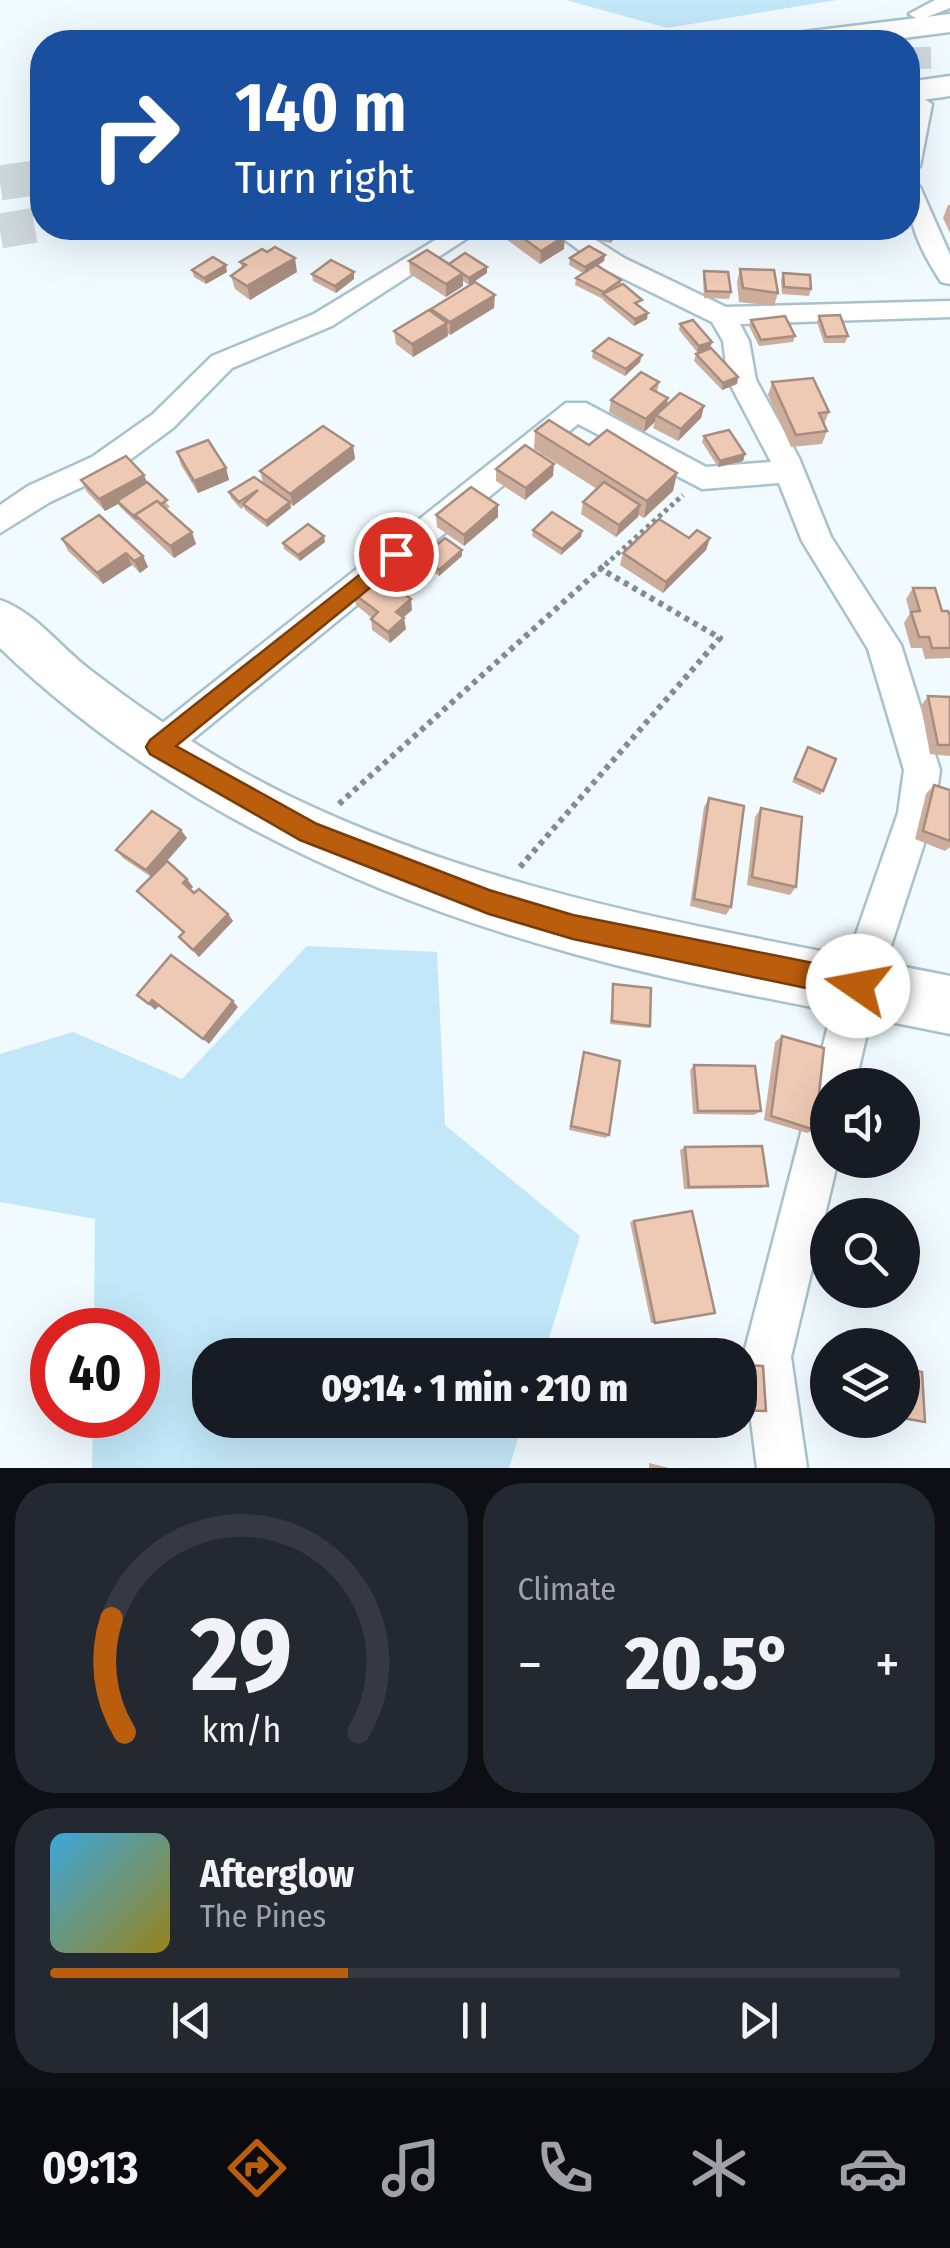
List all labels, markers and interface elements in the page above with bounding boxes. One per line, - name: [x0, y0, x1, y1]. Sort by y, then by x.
- text: 140 m: [235, 66, 407, 150]
- icon: right: [70, 70, 200, 200]
- text: Turn right: [235, 151, 414, 205]
- pin: [354, 512, 439, 597]
- icon: arrive: [369, 527, 424, 582]
- position arrow: [806, 934, 910, 1038]
- map controls: [810, 1068, 920, 1438]
- button: sound: [810, 1068, 920, 1178]
- button: search: [810, 1198, 920, 1308]
- speed limit sign: 40: [30, 1308, 160, 1438]
- button: layers: [810, 1328, 920, 1438]
- text: 09:14 · 1 min · 210 m: [321, 1365, 628, 1411]
- text: Climate: [518, 1570, 616, 1608]
- text: 29: [190, 1593, 292, 1718]
- text: 20.5°: [625, 1619, 792, 1709]
- text: −: [518, 1632, 542, 1698]
- text: +: [875, 1632, 900, 1698]
- text: km/h: [201, 1709, 281, 1751]
- text: Afterglow: [200, 1851, 354, 1897]
- text: The Pines: [200, 1897, 326, 1935]
- icon: previous: [164, 1993, 219, 2048]
- icon: pause: [447, 1993, 502, 2048]
- icon: next: [731, 1993, 786, 2048]
- icon: directions: [222, 2133, 292, 2203]
- icon: music: [376, 2133, 446, 2203]
- icon: phone: [530, 2133, 600, 2203]
- icon: climate: [684, 2133, 754, 2203]
- icon: car: [838, 2133, 908, 2203]
- text: 09:13: [42, 2141, 139, 2195]

